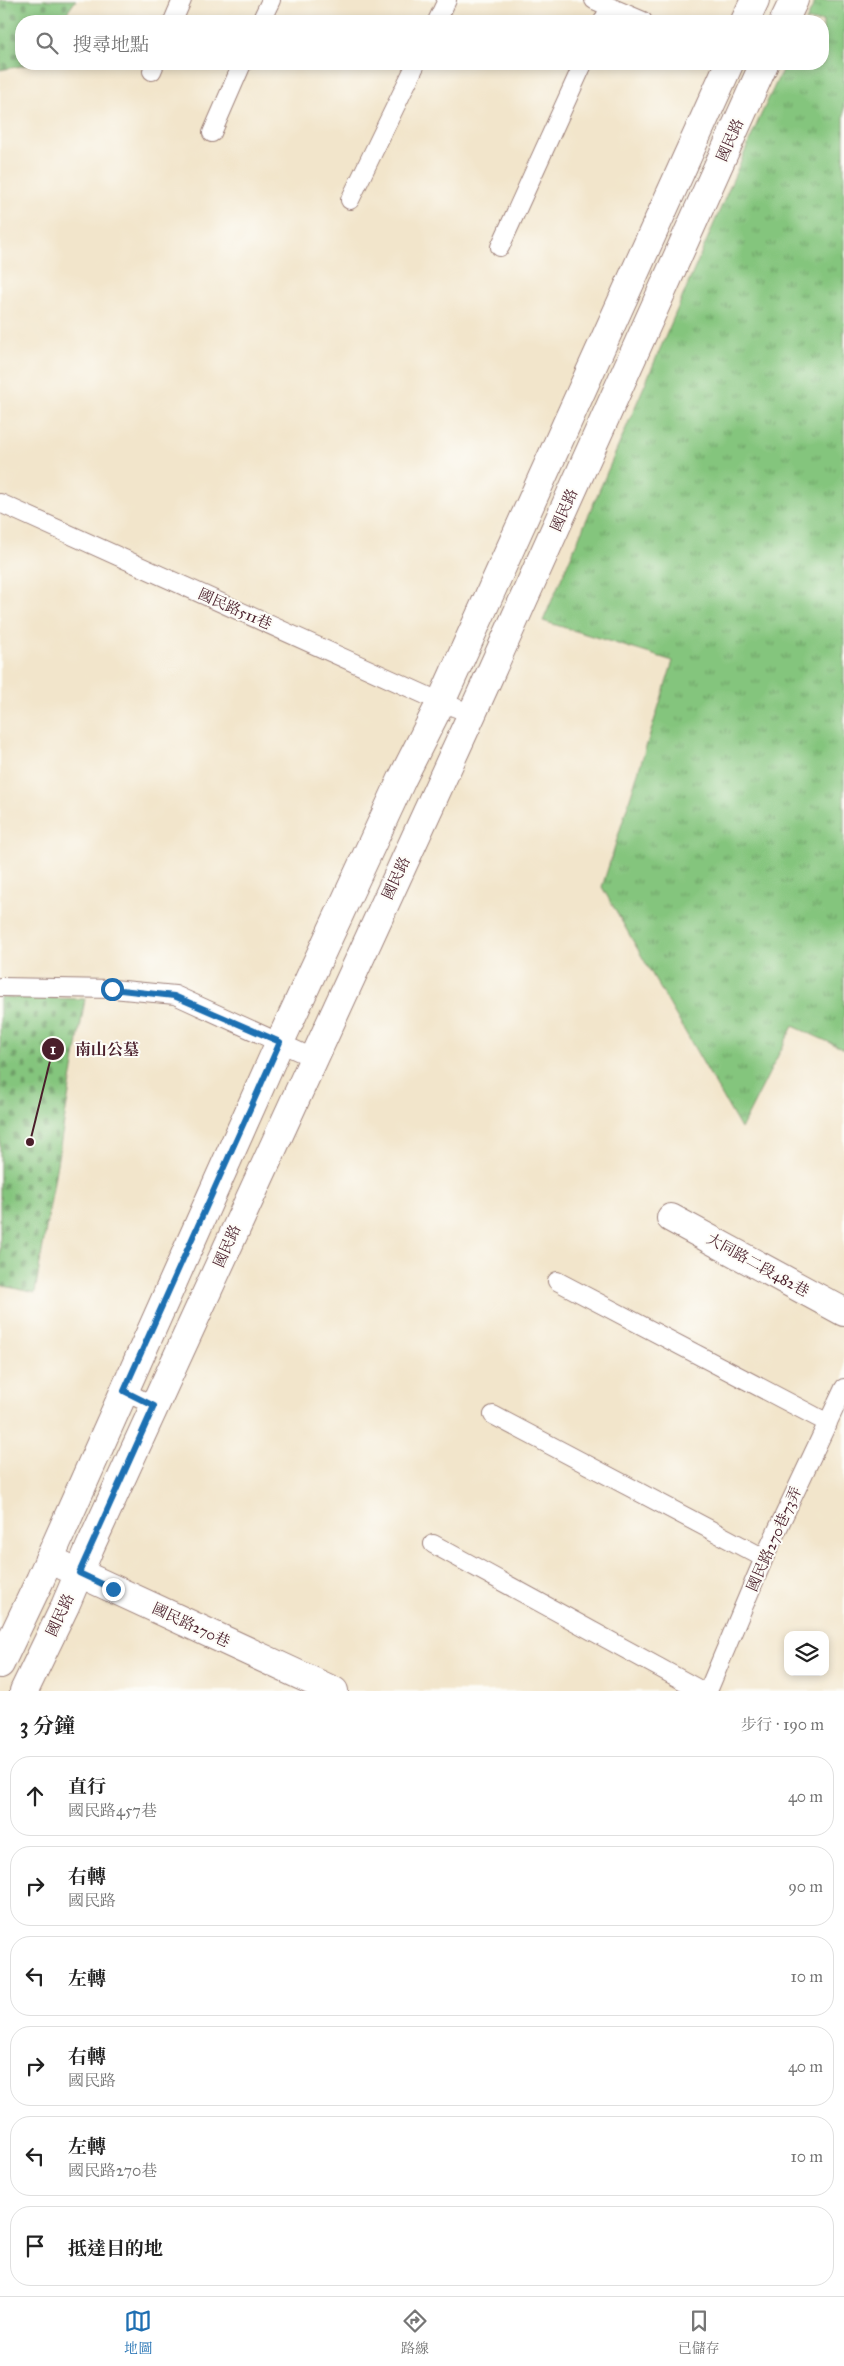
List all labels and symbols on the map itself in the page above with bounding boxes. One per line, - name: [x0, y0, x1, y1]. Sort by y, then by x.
- street label: 國民路: [713, 116, 747, 164]
- street label: 國民路: [547, 486, 581, 534]
- street label: 國民路511巷: [195, 585, 275, 633]
- street label: 國民路: [378, 854, 414, 902]
- route start: [101, 978, 124, 1001]
- callout: 南山公墓: [40, 1034, 149, 1065]
- text: 1: [50, 1040, 56, 1058]
- text: 南山公墓: [75, 1040, 139, 1059]
- street label: 國民路: [210, 1222, 244, 1270]
- street label: 大同路二段482巷: [704, 1230, 812, 1300]
- street label: 國民路270巷73弄: [743, 1484, 805, 1594]
- route end: [102, 1578, 125, 1601]
- street label: 國民路: [42, 1591, 78, 1639]
- street label: 國民路270巷: [149, 1599, 233, 1651]

